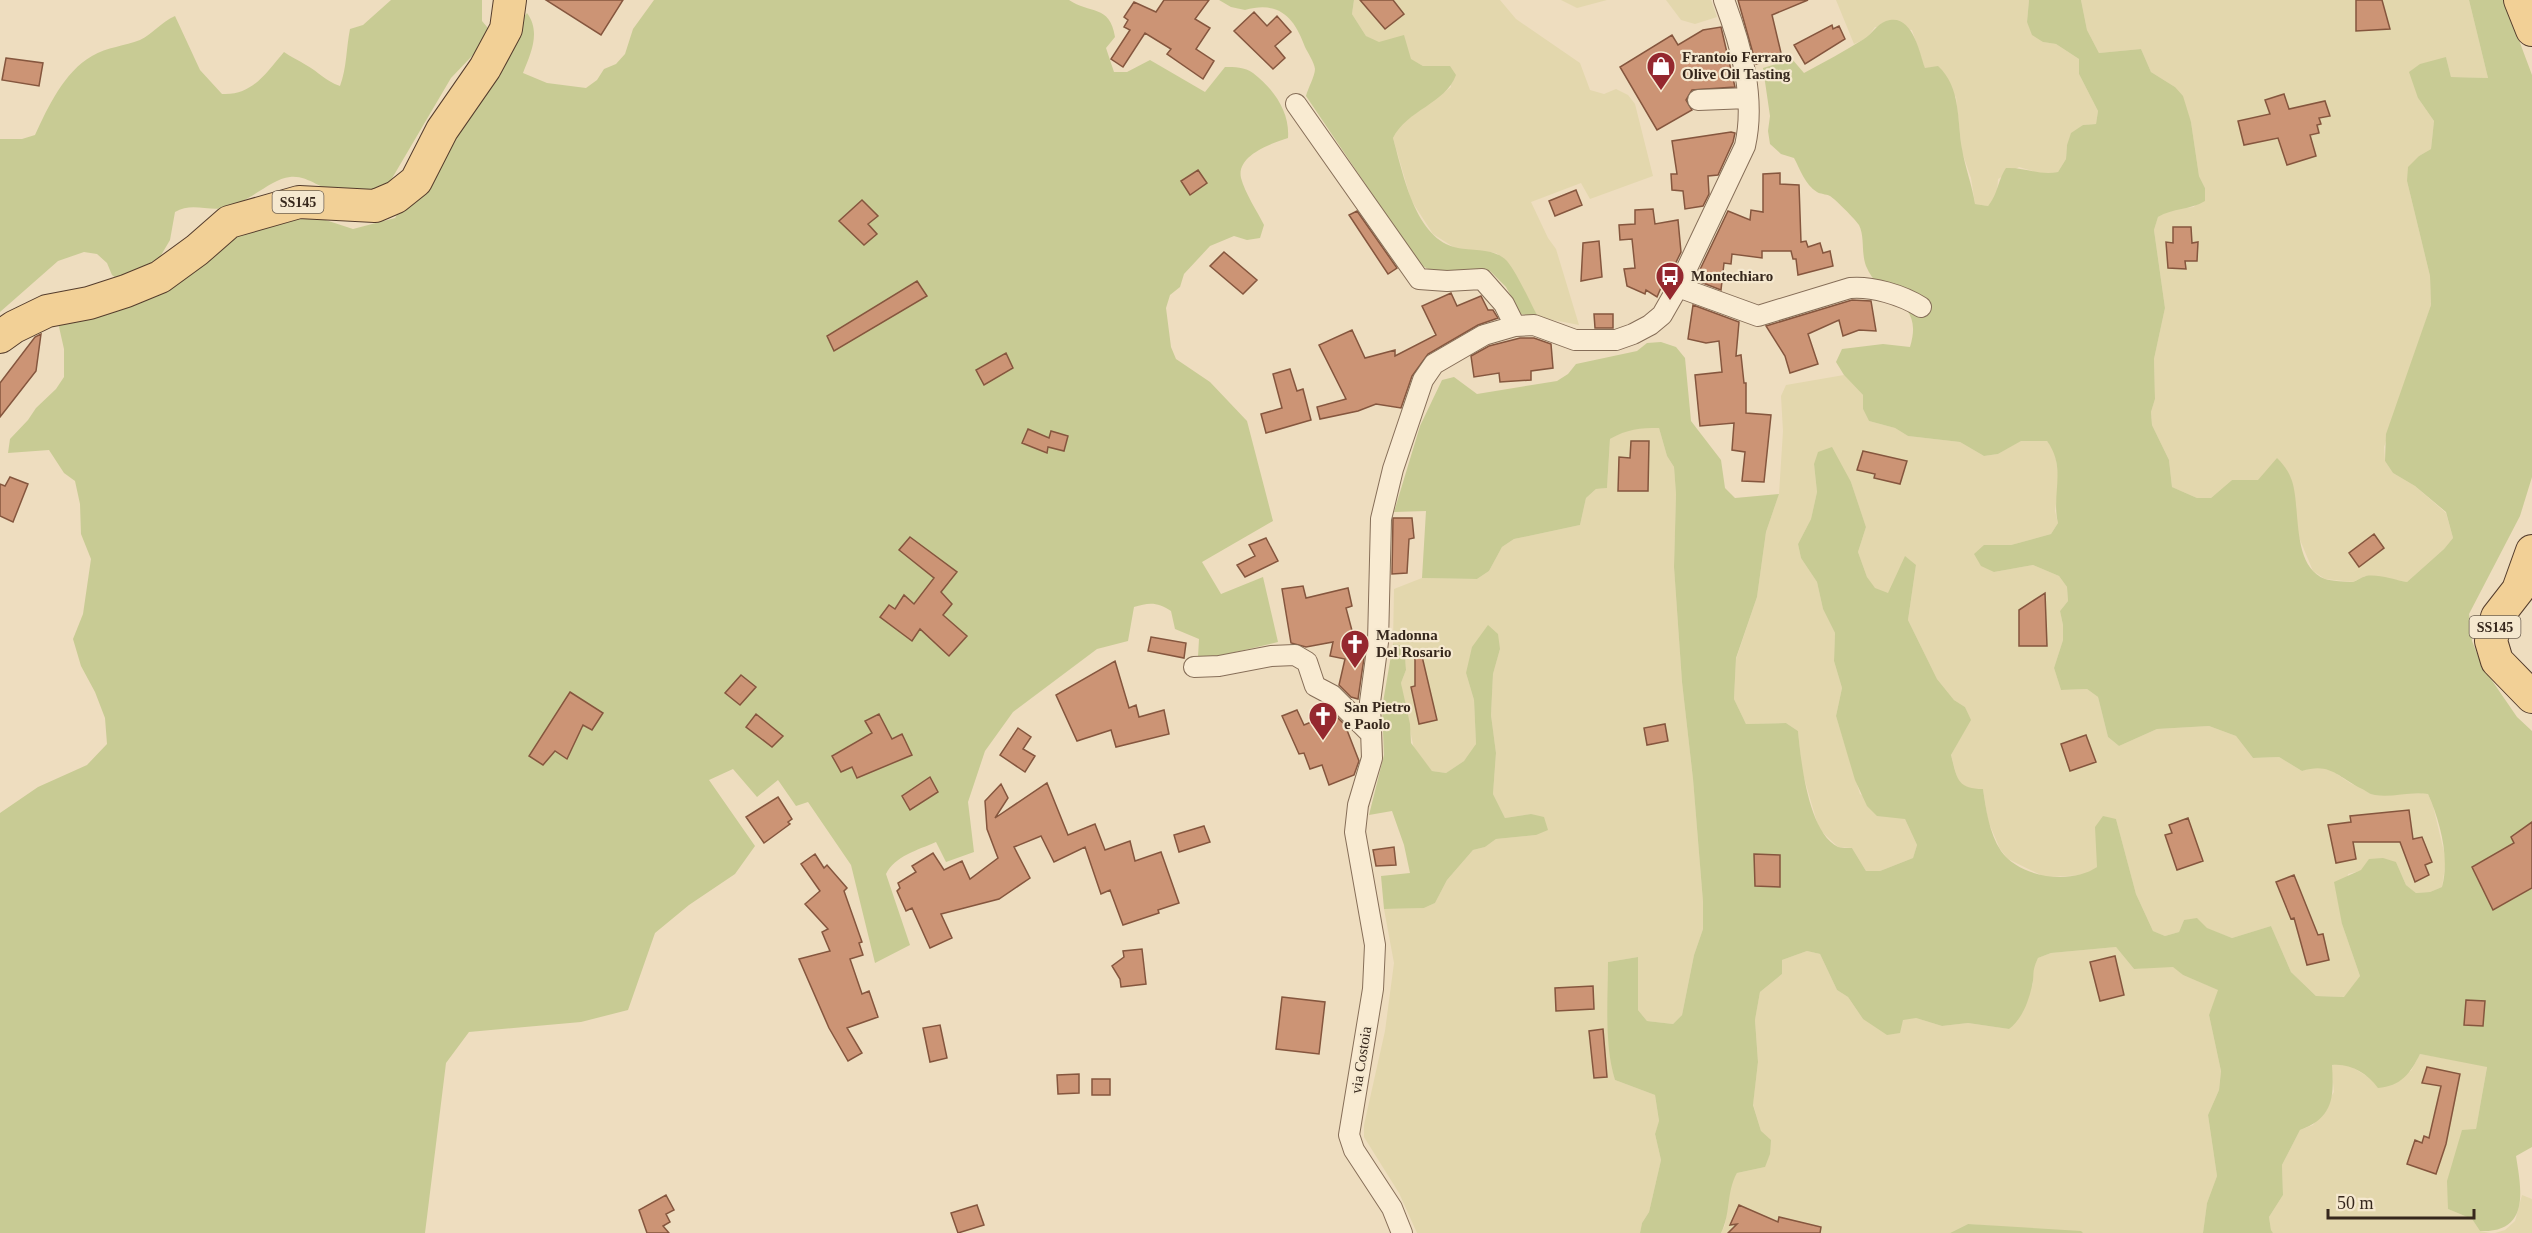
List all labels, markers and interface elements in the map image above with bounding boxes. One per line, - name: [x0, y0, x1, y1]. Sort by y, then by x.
- place label: Frantoio Ferraro Olive Oil Tasting: [1682, 49, 1792, 82]
- shop icon: Frantoio Ferraro Olive Oil Tasting: [1645, 50, 1677, 92]
- road number: SS145: [272, 191, 324, 213]
- bus stop icon: Montechiaro: [1654, 260, 1686, 302]
- place label: Montechiaro: [1691, 268, 1773, 284]
- road number: SS145: [2470, 616, 2520, 638]
- place label: Madonna Del Rosario: [1376, 627, 1451, 660]
- church icon: Madonna Del Rosario: [1339, 628, 1371, 670]
- place label: San Pietro e Paolo: [1344, 699, 1411, 732]
- church icon: San Pietro e Paolo: [1307, 700, 1339, 742]
- street label: via Costoia: [1348, 1025, 1374, 1095]
- scale bar: [2328, 1182, 2474, 1220]
- text: 50 m: [2337, 1193, 2374, 1213]

